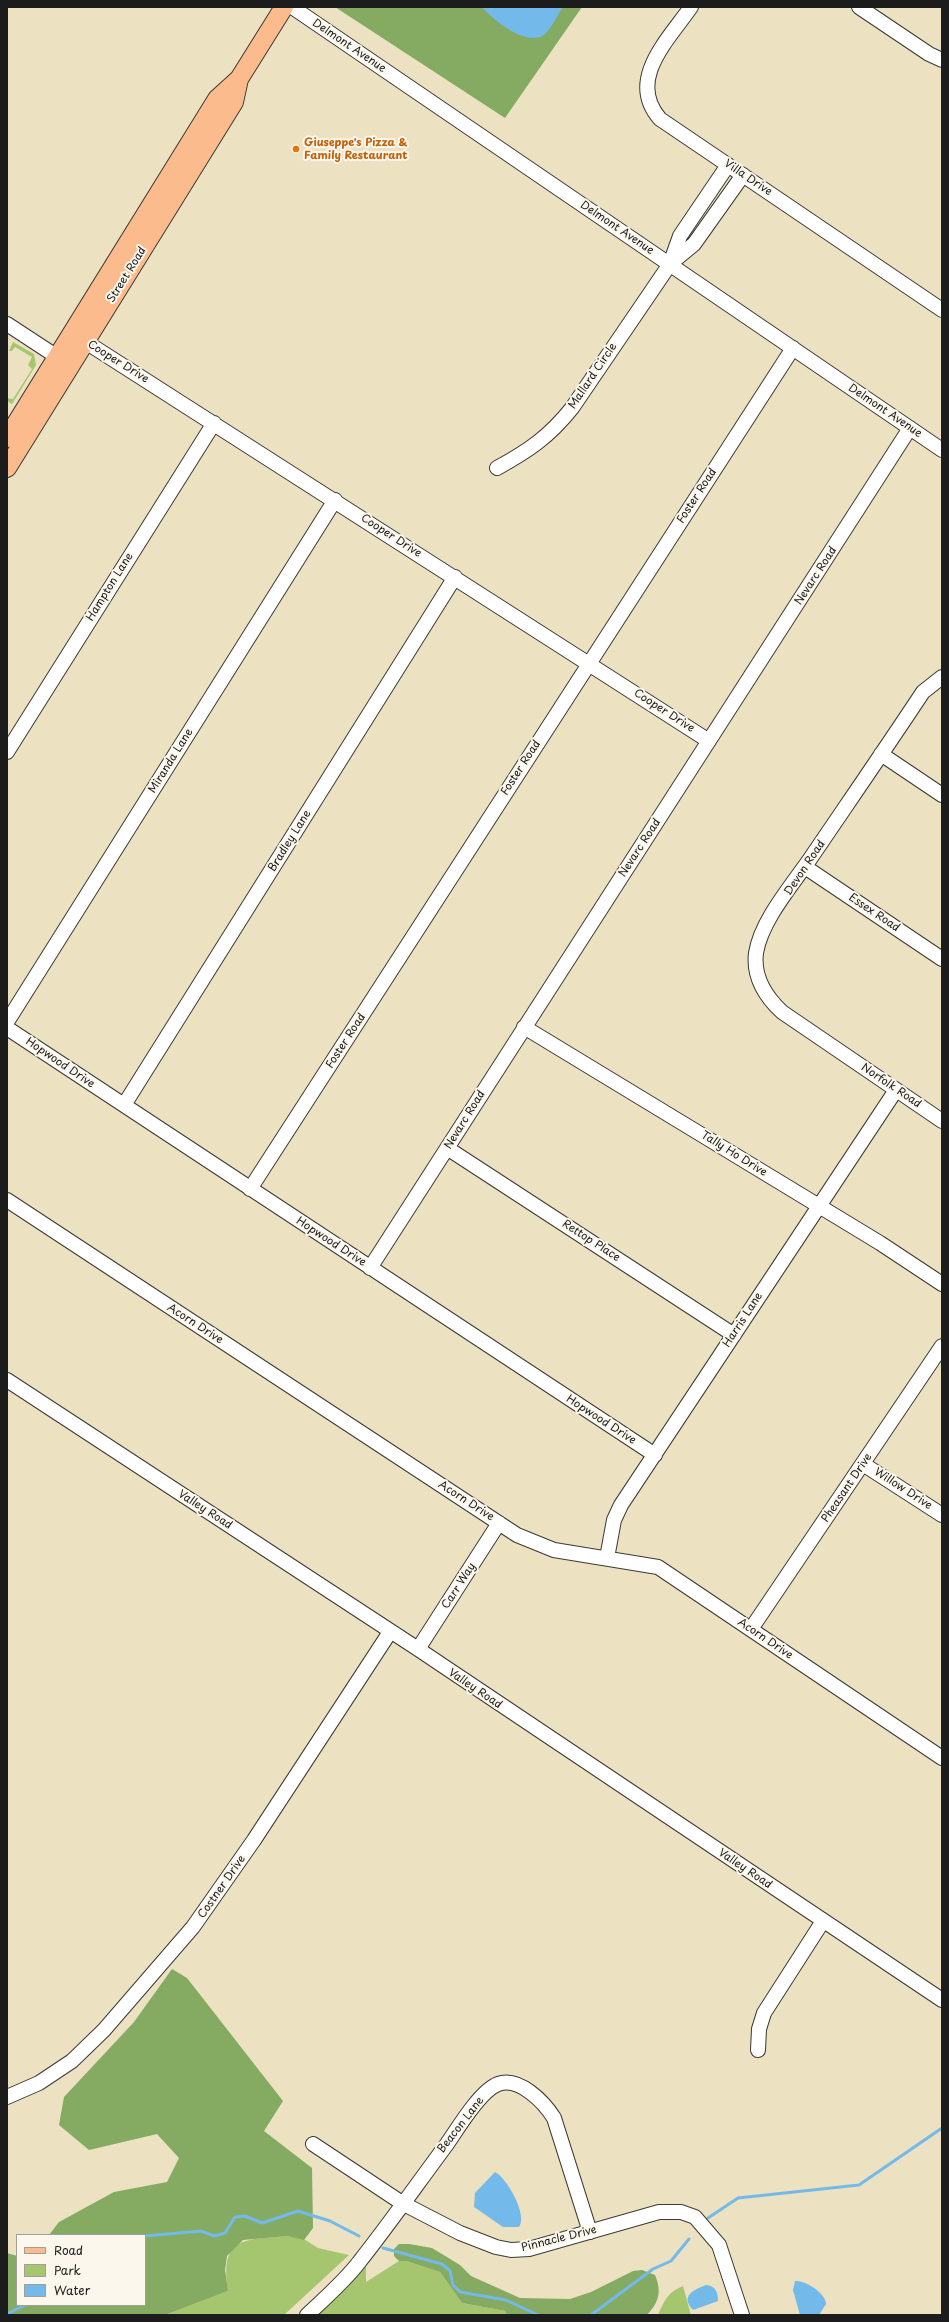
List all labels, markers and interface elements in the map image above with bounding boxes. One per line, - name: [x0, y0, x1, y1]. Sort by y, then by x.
- street label: Delmont Avenue: [310, 17, 388, 75]
- place label: Giuseppe's Pizza & Family Restaurant: [304, 136, 408, 162]
- marker: Giuseppe's Pizza & Family Restaurant: [291, 144, 301, 154]
- street label: Villa Drive: [721, 157, 775, 199]
- street label: Delmont Avenue: [578, 199, 656, 257]
- street label: Street Road: [105, 245, 149, 305]
- street label: Cooper Drive: [85, 338, 151, 386]
- street label: Mallard Circle: [566, 341, 620, 411]
- street label: Delmont Avenue: [846, 382, 924, 440]
- street label: Foster Road: [674, 466, 720, 526]
- street label: Cooper Drive: [358, 512, 424, 560]
- street label: Nevarc Road: [792, 544, 840, 608]
- street label: Hampton Lane: [84, 550, 136, 624]
- street label: Cooper Drive: [631, 687, 697, 735]
- street label: Miranda Lane: [146, 726, 196, 796]
- street label: Foster Road: [498, 738, 544, 798]
- street label: Bradley Lane: [266, 808, 314, 874]
- street label: Nevarc Road: [616, 816, 664, 880]
- street label: Devon Road: [782, 838, 828, 898]
- street label: Essex Road: [846, 891, 902, 935]
- street label: Foster Road: [323, 1011, 369, 1071]
- street label: Hopwood Drive: [23, 1035, 97, 1091]
- street label: Norfolk Road: [858, 1061, 924, 1111]
- street label: Nevarc Road: [442, 1088, 488, 1152]
- street label: Tally Ho Drive: [699, 1129, 769, 1179]
- street label: Hopwood Drive: [294, 1215, 368, 1269]
- street label: Rettop Place: [560, 1217, 622, 1265]
- street label: Harris Lane: [720, 1290, 766, 1350]
- street label: Acorn Drive: [165, 1301, 225, 1347]
- street label: Hopwood Drive: [564, 1393, 638, 1447]
- street label: Pheasant Drive: [819, 1451, 875, 1525]
- street label: Willow Drive: [871, 1465, 935, 1513]
- street label: Acorn Drive: [436, 1478, 496, 1524]
- street label: Valley Road: [176, 1488, 234, 1532]
- street label: Carr Way: [439, 1561, 479, 1611]
- street label: Acorn Drive: [735, 1616, 795, 1662]
- street label: Valley Road: [446, 1666, 504, 1712]
- street label: Valley Road: [716, 1846, 774, 1892]
- street label: Costner Drive: [195, 1853, 249, 1921]
- street label: Beacon Lane: [435, 2094, 487, 2156]
- street label: Pinnacle Drive: [520, 2223, 598, 2255]
- legend: [16, 2234, 146, 2306]
- text: Road: [54, 2241, 83, 2259]
- text: Park: [54, 2261, 81, 2279]
- text: Water: [54, 2281, 90, 2299]

